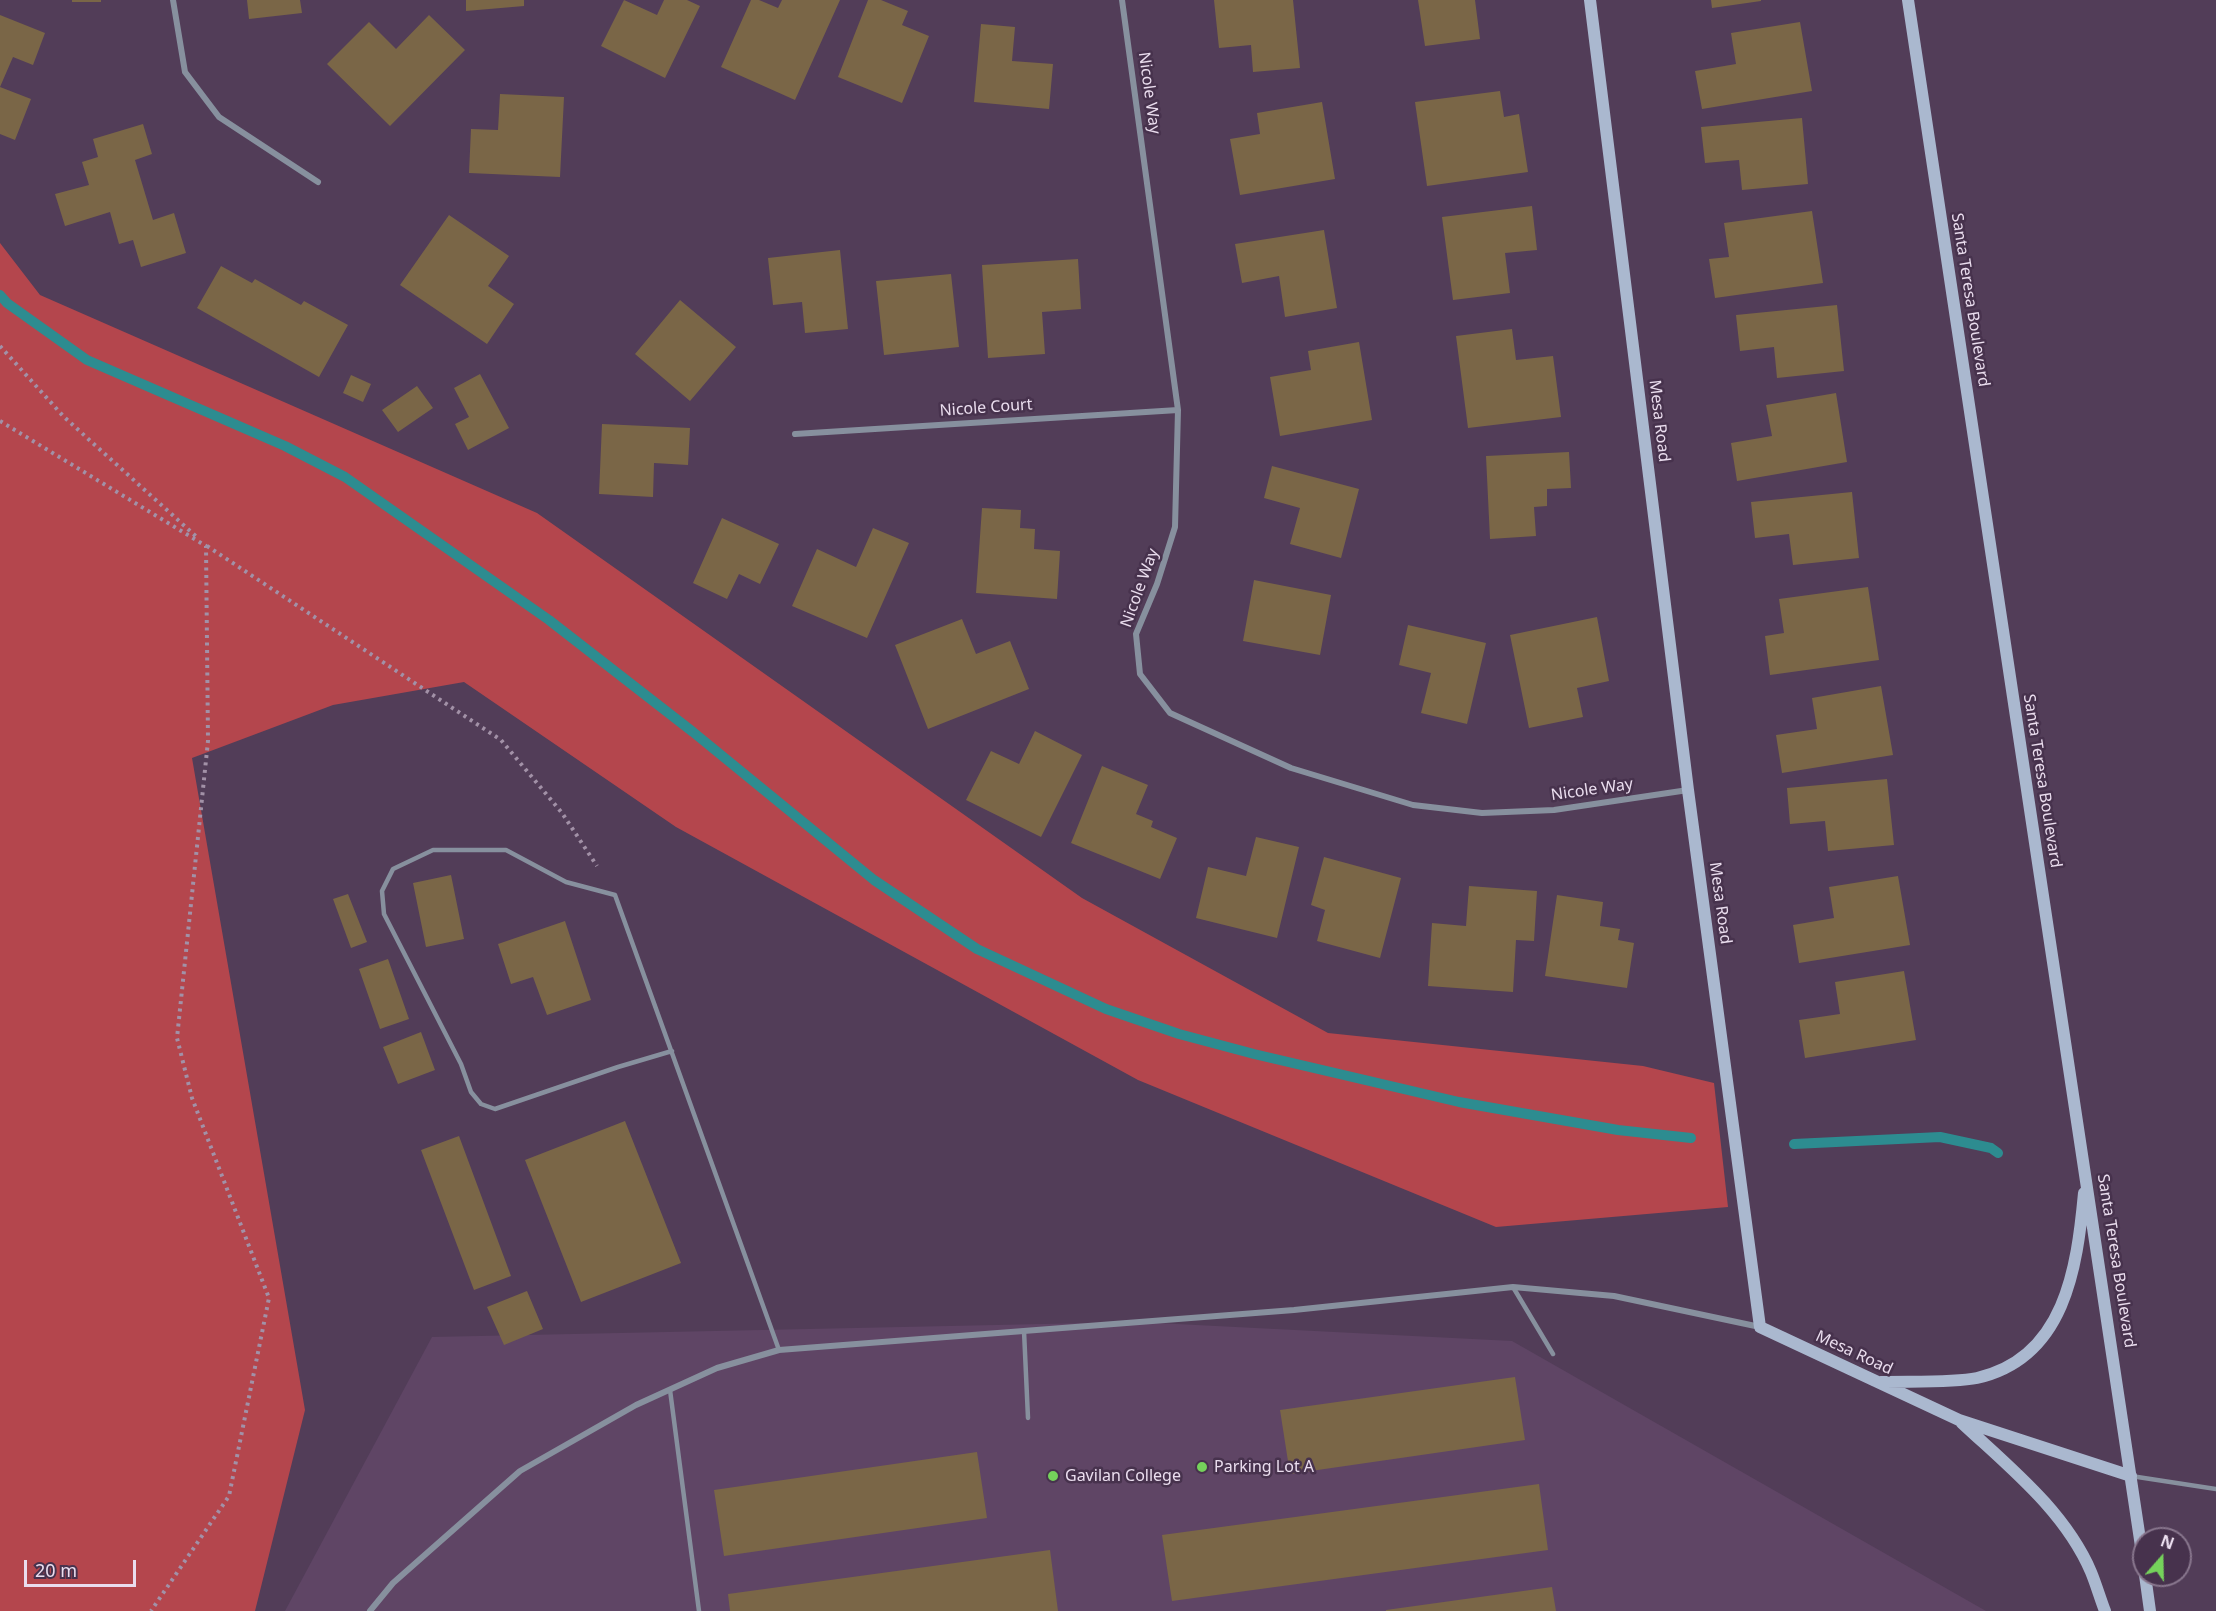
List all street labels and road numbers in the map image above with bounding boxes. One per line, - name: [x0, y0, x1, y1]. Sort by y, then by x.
- street label: Nicole Way: [1134, 51, 1164, 135]
- street label: Santa Teresa Boulevard: [1947, 212, 1993, 388]
- street label: Mesa Road: [1644, 379, 1674, 463]
- street label: Nicole Court: [939, 395, 1033, 421]
- street label: Nicole Way: [1117, 546, 1163, 630]
- street label: Santa Teresa Boulevard: [2019, 693, 2065, 869]
- street label: Nicole Way: [1550, 775, 1634, 805]
- street label: Mesa Road: [1705, 861, 1735, 945]
- street label: Santa Teresa Boulevard: [2093, 1173, 2139, 1349]
- street label: Mesa Road: [1812, 1327, 1896, 1379]

